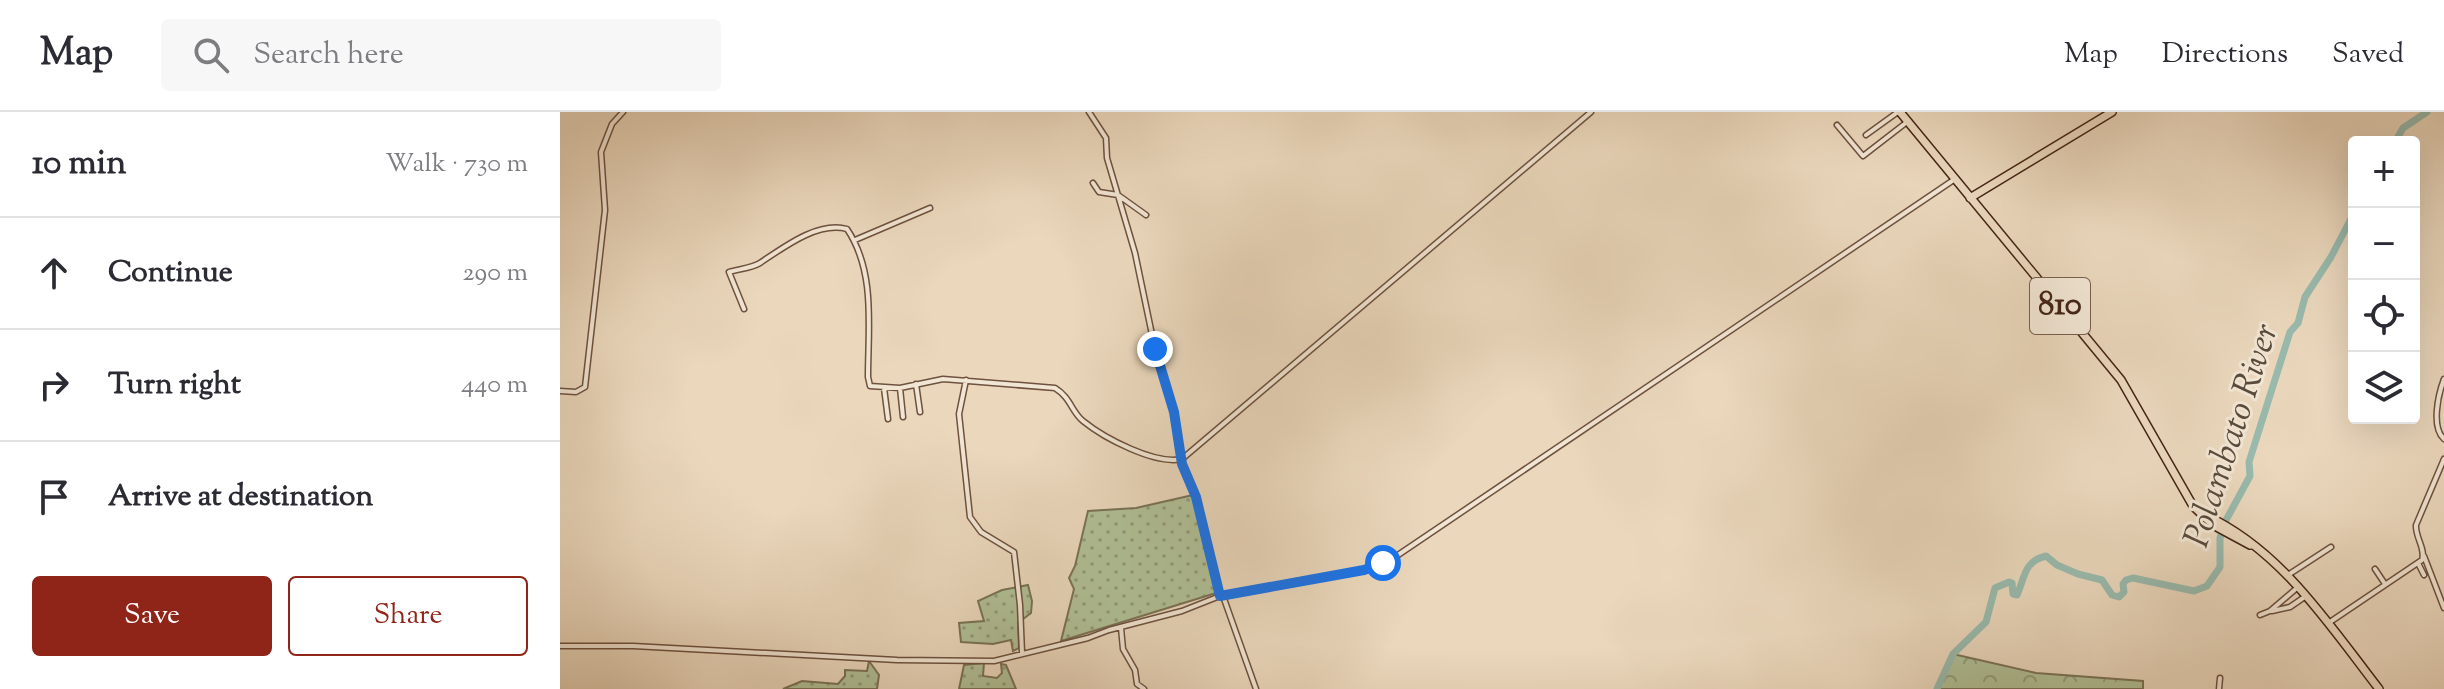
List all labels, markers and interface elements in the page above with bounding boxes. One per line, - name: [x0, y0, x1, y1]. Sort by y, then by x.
- search box: [161, 19, 721, 91]
- text: Map: [40, 28, 113, 82]
- icon: search: [189, 33, 233, 77]
- text: Search here: [253, 34, 404, 77]
- text: Map: [2064, 35, 2118, 75]
- text: Directions: [2162, 35, 2288, 75]
- text: Saved: [2332, 35, 2404, 75]
- map controls: [2348, 136, 2420, 424]
- button: +: [2348, 136, 2420, 208]
- text: 10 min: [32, 140, 126, 189]
- text: Walk · 730 m: [385, 146, 528, 183]
- button: −: [2348, 208, 2420, 280]
- icon: ahead: [32, 251, 76, 295]
- text: Continue: [108, 252, 233, 295]
- text: 290 m: [462, 255, 528, 292]
- road number: 810: [2030, 278, 2090, 334]
- button: locate: [2348, 280, 2420, 352]
- water label: Polambato River: [2172, 317, 2294, 555]
- route end: [1137, 331, 1173, 367]
- button: layers: [2348, 352, 2420, 424]
- icon: right: [32, 363, 76, 407]
- text: Turn right: [108, 364, 241, 407]
- text: 440 m: [461, 367, 528, 404]
- icon: arrive: [32, 475, 76, 519]
- text: Arrive at destination: [108, 476, 373, 519]
- route start: [1365, 545, 1401, 581]
- button: Save: [32, 576, 272, 656]
- button: Share: [288, 576, 528, 656]

